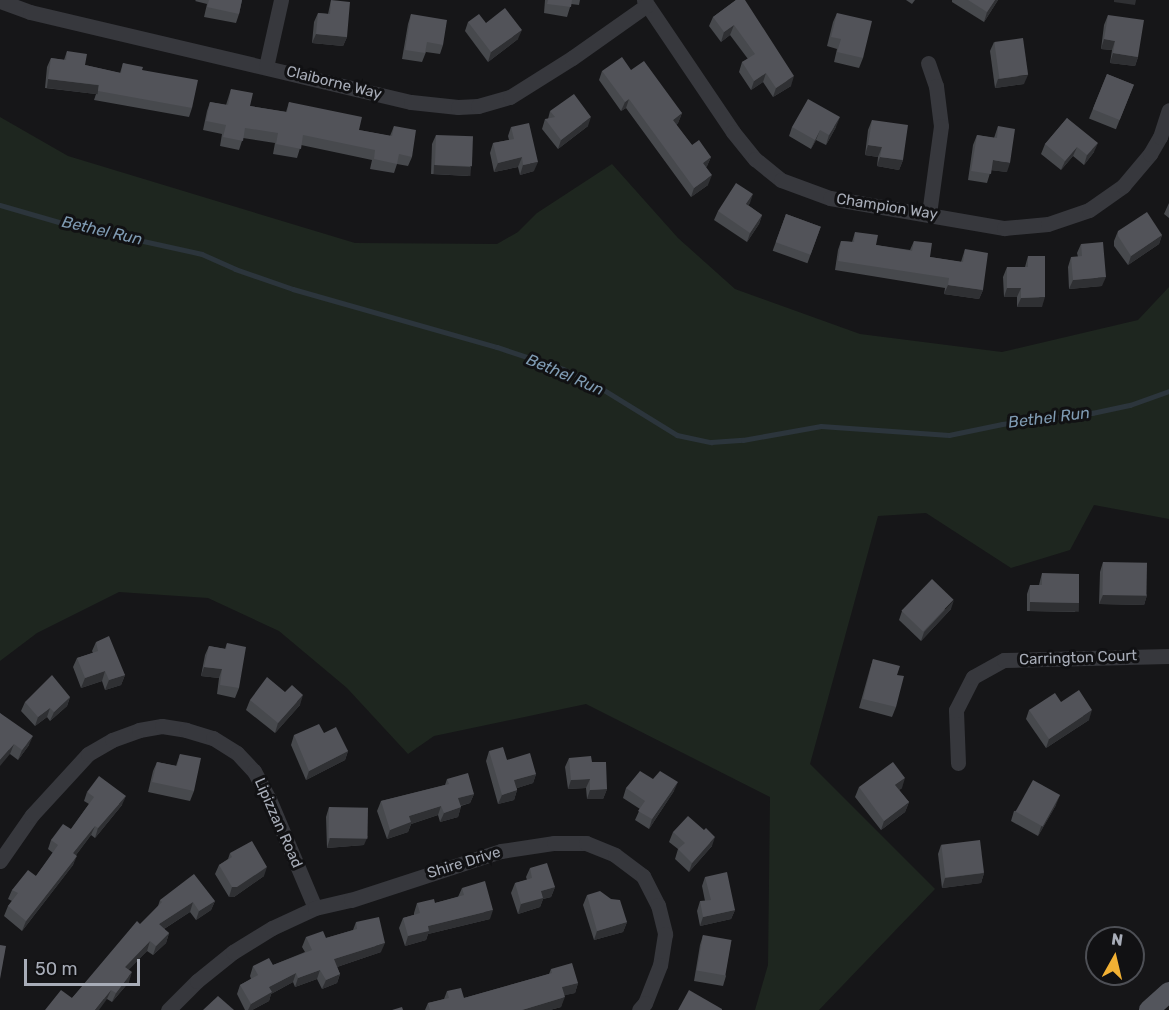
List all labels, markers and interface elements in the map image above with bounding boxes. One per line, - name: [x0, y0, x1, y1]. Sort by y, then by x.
- street label: Claiborne Way: [284, 62, 384, 104]
- street label: Champion Way: [835, 190, 939, 224]
- water label: Bethel Run: [60, 212, 144, 250]
- water label: Bethel Run: [523, 350, 607, 400]
- water label: Bethel Run: [1007, 403, 1091, 433]
- street label: Carrington Court: [1019, 647, 1137, 669]
- street label: Lipizzan Road: [250, 775, 306, 871]
- street label: Shire Drive: [425, 843, 503, 883]
- north arrow: [1085, 926, 1145, 986]
- text: N: [1110, 929, 1124, 950]
- scale bar: [27, 947, 142, 985]
- text: 50 m: [35, 958, 78, 980]

